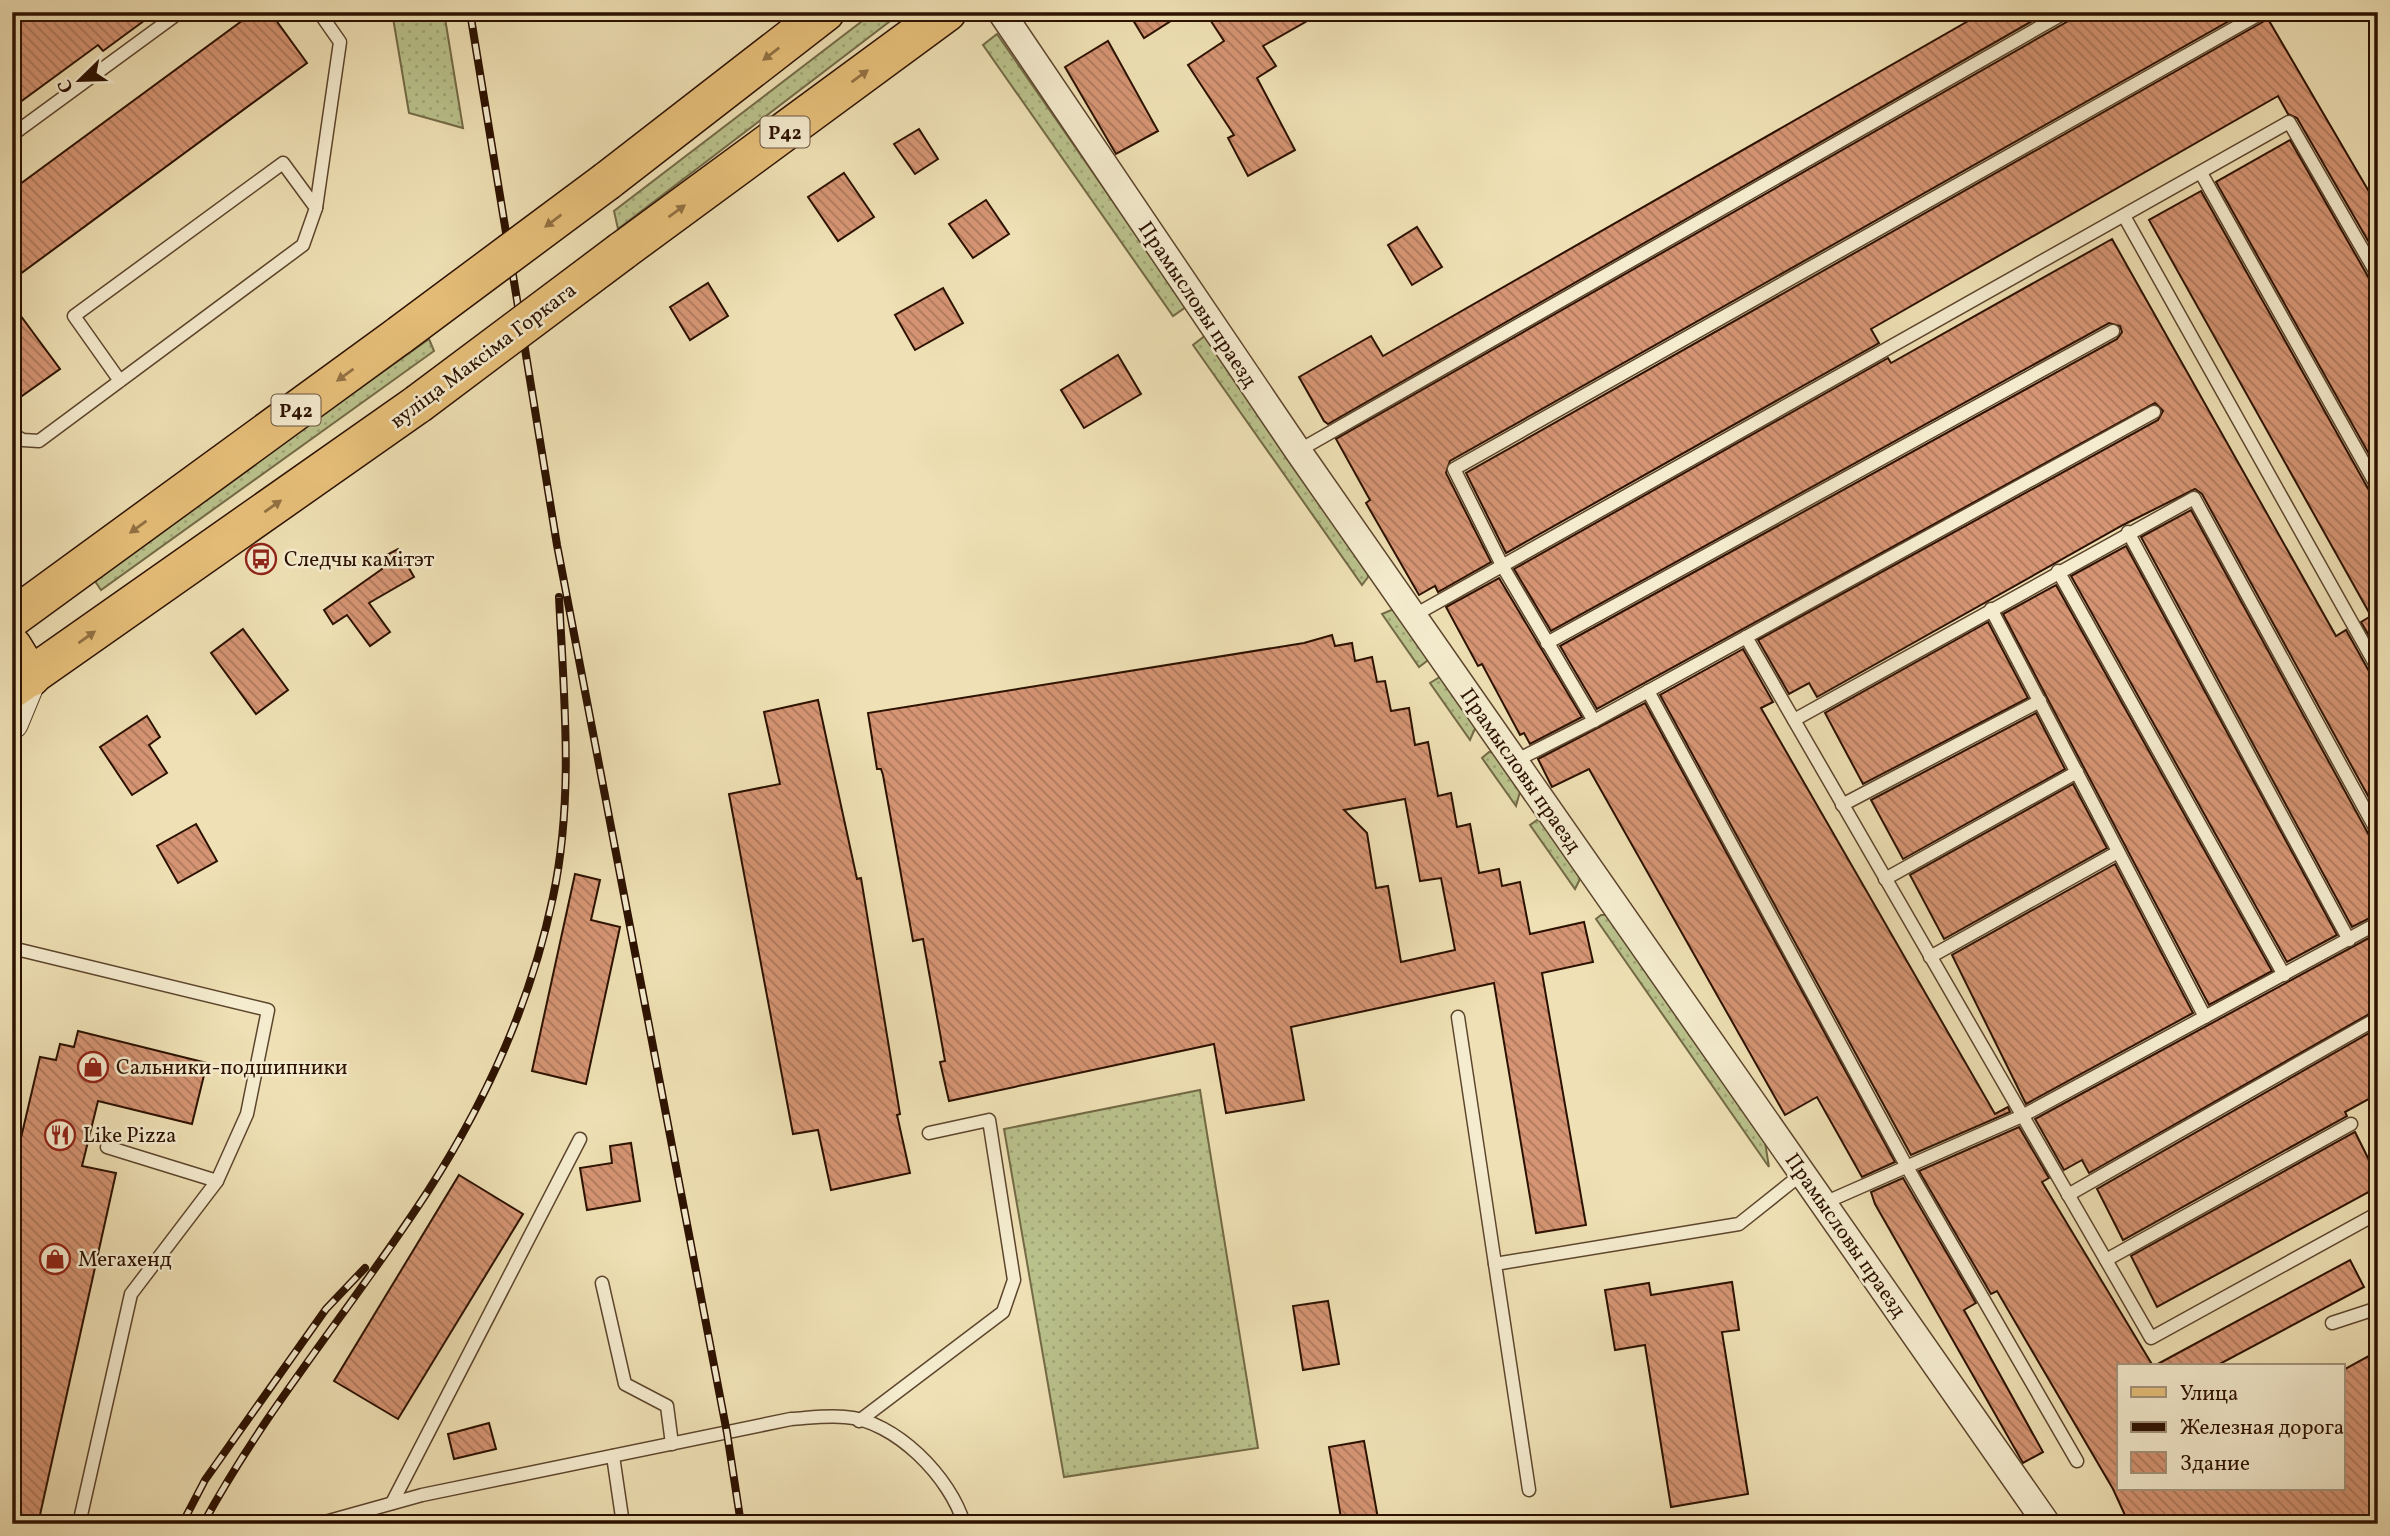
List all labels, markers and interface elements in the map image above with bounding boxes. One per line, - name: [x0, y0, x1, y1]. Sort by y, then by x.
- north arrow: [46, 46, 116, 116]
- one-way arrow: [763, 47, 781, 62]
- one-way arrow: [851, 69, 870, 83]
- text: С: [52, 75, 81, 97]
- road number: Р42: [760, 116, 810, 148]
- one-way arrow: [668, 204, 686, 218]
- one-way arrow: [544, 214, 562, 229]
- street label: Прамысловы праезд: [1130, 216, 1263, 394]
- street label: вуліца Максіма Горкага: [385, 276, 583, 436]
- one-way arrow: [336, 368, 354, 382]
- road number: Р42: [272, 394, 320, 426]
- one-way arrow: [264, 499, 282, 513]
- one-way arrow: [129, 519, 147, 534]
- bus stop icon: Следчы камітэт: [244, 542, 278, 576]
- place label: Следчы камітэт: [284, 546, 435, 575]
- one-way arrow: [78, 630, 96, 644]
- street label: Прамысловы праезд: [1452, 683, 1588, 859]
- shop icon: Сальники-подшипники: [76, 1050, 110, 1084]
- place label: Сальники-подшипники: [116, 1054, 348, 1083]
- restaurant icon: Like Pizza: [43, 1118, 77, 1152]
- place label: Like Pizza: [83, 1122, 176, 1151]
- street label: Прамысловы праезд: [1777, 1148, 1913, 1324]
- shop icon: Мегахенд: [38, 1242, 72, 1276]
- place label: Мегахенд: [78, 1246, 172, 1275]
- legend: [2117, 1364, 2344, 1490]
- text: Улица: [2180, 1380, 2238, 1409]
- text: Железная дорога: [2180, 1414, 2344, 1443]
- text: Здание: [2180, 1450, 2250, 1479]

